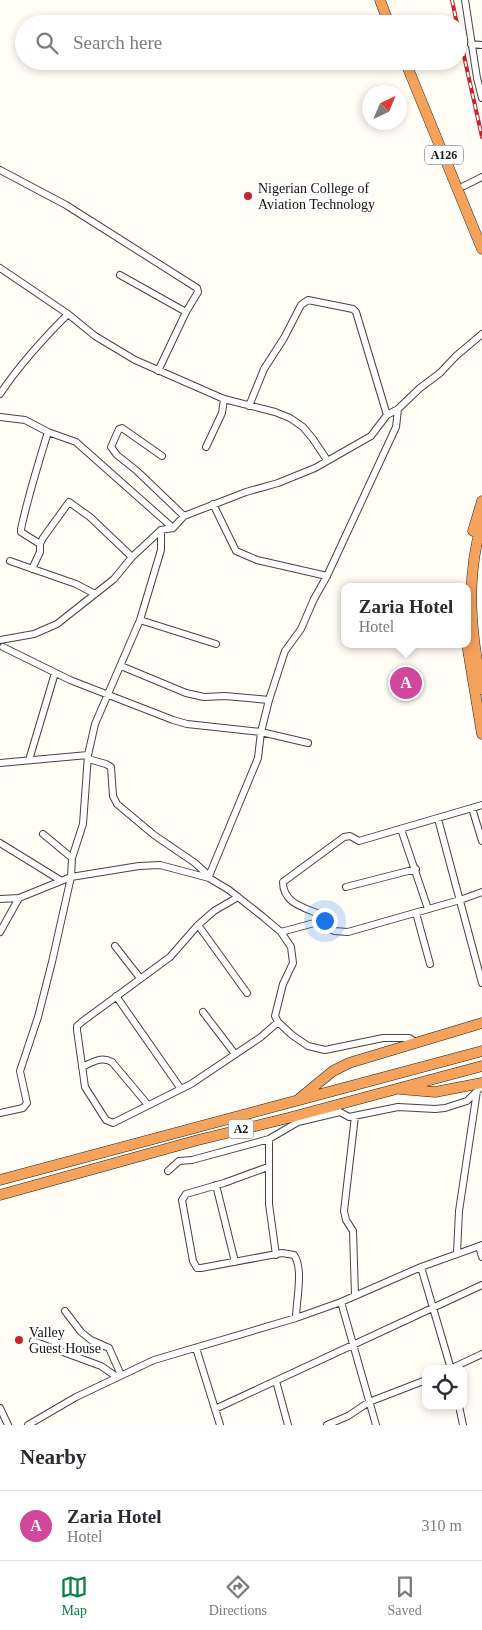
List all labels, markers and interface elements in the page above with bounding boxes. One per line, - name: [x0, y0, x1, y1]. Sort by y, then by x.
- search box: [15, 15, 467, 70]
- icon: search: [33, 29, 61, 57]
- text: Search here: [73, 32, 162, 53]
- north arrow: [362, 85, 407, 130]
- road number: A126: [425, 146, 463, 164]
- place label: Nigerian College of Aviation Technology: [258, 181, 375, 212]
- marker: Nigerian College of Aviation Technology: [242, 190, 254, 202]
- popup: [341, 583, 471, 648]
- text: Zaria Hotel: [359, 596, 453, 617]
- text: Hotel: [359, 618, 394, 635]
- pin: A: [390, 664, 422, 702]
- your location: [312, 908, 338, 934]
- road number: A2: [228, 1120, 254, 1138]
- place label: Valley Guest House: [29, 1325, 101, 1356]
- marker: Valley Guest House: [13, 1334, 25, 1346]
- map controls: [422, 1365, 467, 1410]
- button: locate: [422, 1365, 467, 1410]
- text: Nearby: [20, 1445, 87, 1469]
- text: Zaria Hotel: [67, 1506, 161, 1527]
- text: A: [30, 1517, 42, 1534]
- text: 310 m: [422, 1517, 462, 1534]
- text: Hotel: [67, 1528, 103, 1545]
- tab: Map: [60, 1573, 88, 1619]
- tab: Directions: [209, 1573, 267, 1619]
- tab: Saved: [388, 1573, 422, 1619]

